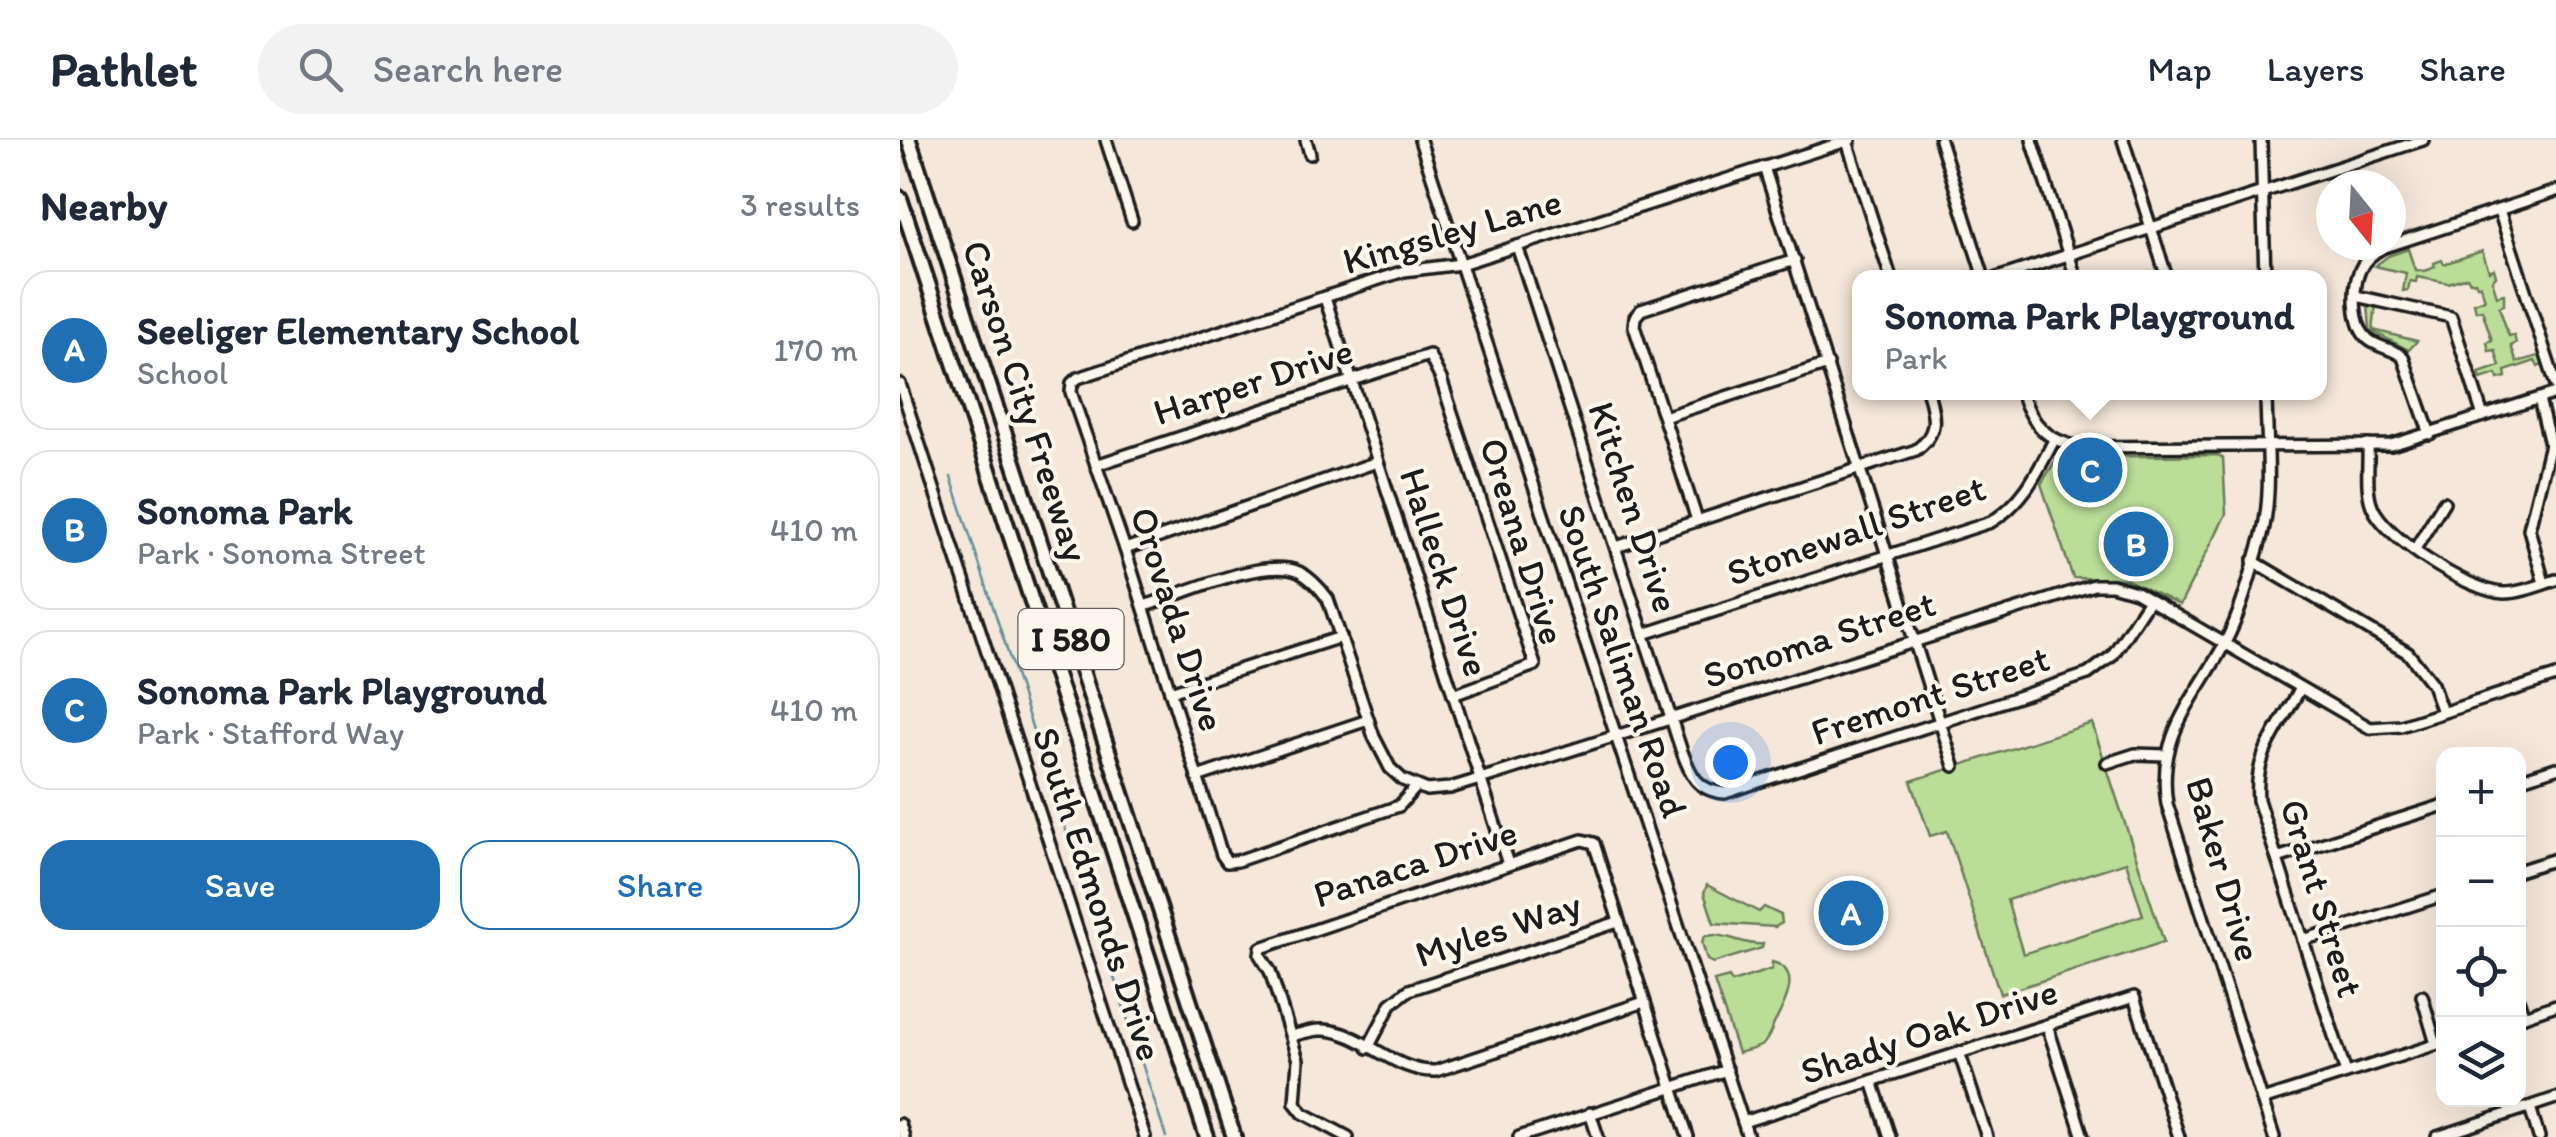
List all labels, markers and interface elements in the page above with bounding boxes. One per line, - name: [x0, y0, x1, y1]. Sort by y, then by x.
- search box: [258, 24, 958, 114]
- text: Pathlet: [50, 40, 198, 98]
- icon: search: [293, 42, 348, 97]
- text: Search here: [373, 46, 563, 92]
- text: Map: [2148, 48, 2212, 90]
- text: Layers: [2267, 48, 2364, 90]
- text: Share: [2419, 48, 2506, 90]
- north arrow: [2316, 170, 2406, 260]
- street label: Kingsley Lane: [1337, 178, 1567, 284]
- text: Nearby: [40, 180, 167, 231]
- text: 3 results: [740, 186, 860, 224]
- street label: Carson City Freeway: [952, 235, 1100, 567]
- popup: [1852, 270, 2327, 400]
- text: Sonoma Park Playground: [1885, 293, 2294, 339]
- text: Seeliger Elementary School: [137, 308, 579, 354]
- street label: Harper Drive: [1147, 327, 1359, 435]
- text: A: [64, 331, 85, 369]
- text: 170 m: [773, 331, 858, 369]
- text: Park: [1885, 339, 1948, 377]
- text: School: [137, 354, 228, 392]
- street label: Kitchen Drive: [1578, 396, 1690, 618]
- street label: Oreana Drive: [1470, 432, 1576, 650]
- pin: C: [2058, 432, 2122, 508]
- street label: Halleck Drive: [1390, 462, 1500, 682]
- street label: Stonewall Street: [1721, 464, 1991, 596]
- text: Sonoma Park: [137, 488, 352, 534]
- street label: South Saliman Road: [1548, 499, 1698, 824]
- street label: Orovada Drive: [1120, 501, 1236, 737]
- pin: B: [2104, 506, 2168, 582]
- text: B: [64, 511, 85, 549]
- text: 410 m: [770, 511, 858, 549]
- text: Park · Sonoma Street: [137, 534, 425, 572]
- street label: Sonoma Street: [1697, 580, 1941, 698]
- road number: I 580: [1019, 609, 1124, 669]
- street label: Fremont Street: [1805, 635, 2055, 755]
- text: Sonoma Park Playground: [137, 668, 547, 714]
- text: C: [64, 691, 85, 729]
- text: 410 m: [770, 691, 858, 729]
- text: Park · Stafford Way: [137, 714, 404, 752]
- street label: South Edmonds Drive: [1022, 721, 1174, 1067]
- your location: [1705, 737, 1756, 788]
- map controls: [2436, 747, 2526, 1107]
- button: +: [2436, 747, 2526, 837]
- street label: Baker Drive: [2176, 772, 2272, 966]
- street label: Grant Street: [2270, 793, 2374, 1003]
- street label: Panaca Drive: [1307, 808, 1523, 918]
- button: −: [2436, 837, 2526, 927]
- button: Save: [40, 840, 440, 930]
- button: Share: [460, 840, 860, 930]
- pin: A: [1818, 876, 1884, 950]
- street label: Myles Way: [1409, 881, 1587, 977]
- button: locate: [2436, 927, 2526, 1017]
- street label: Shady Oak Drive: [1795, 968, 2063, 1094]
- button: layers: [2436, 1017, 2526, 1107]

